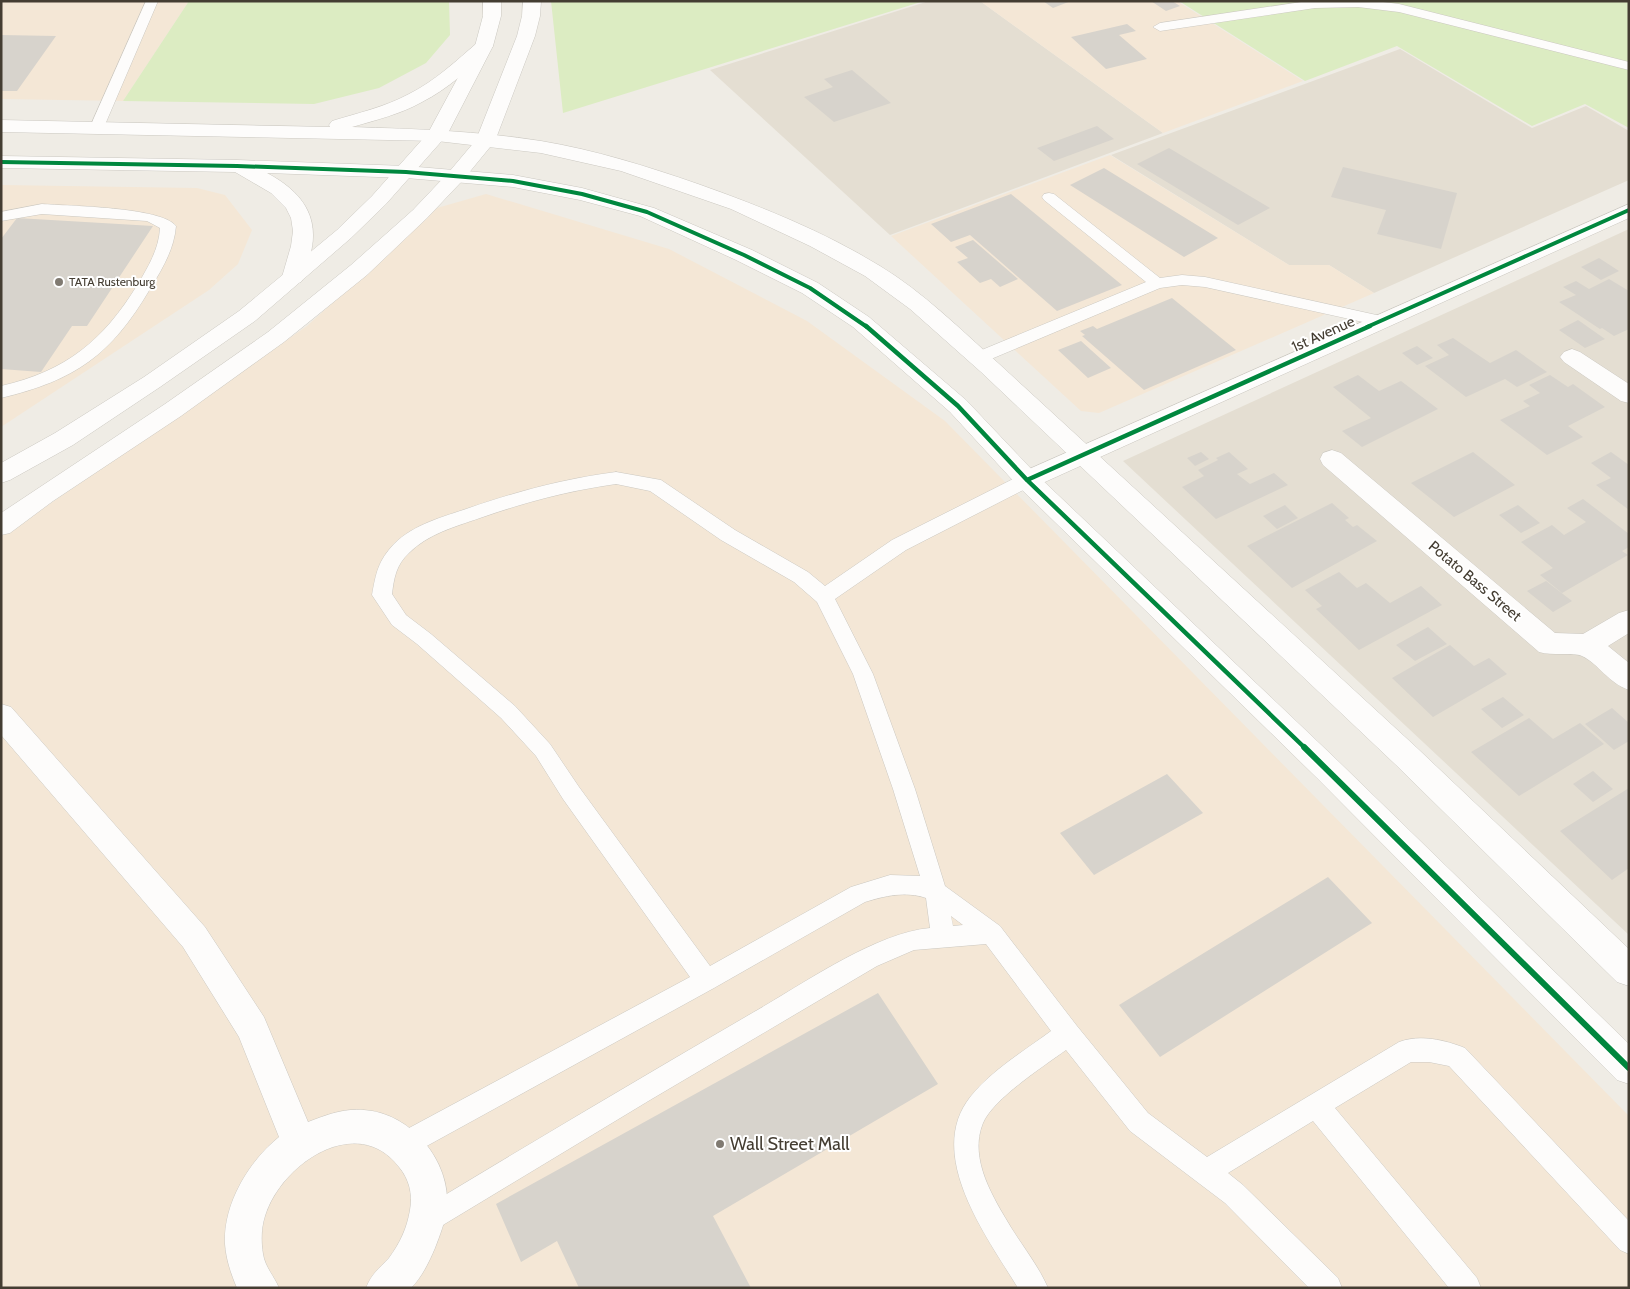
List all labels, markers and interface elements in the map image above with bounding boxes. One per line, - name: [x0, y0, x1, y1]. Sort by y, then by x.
- place label: TATA Rustenburg: [69, 274, 156, 289]
- marker: TATA Rustenburg: [53, 276, 65, 288]
- street label: 1st Avenue: [1289, 312, 1358, 356]
- street label: Potato Bass Street: [1425, 537, 1525, 625]
- place label: Wall Street Mall: [730, 1133, 850, 1155]
- marker: Wall Street Mall: [714, 1138, 726, 1150]

